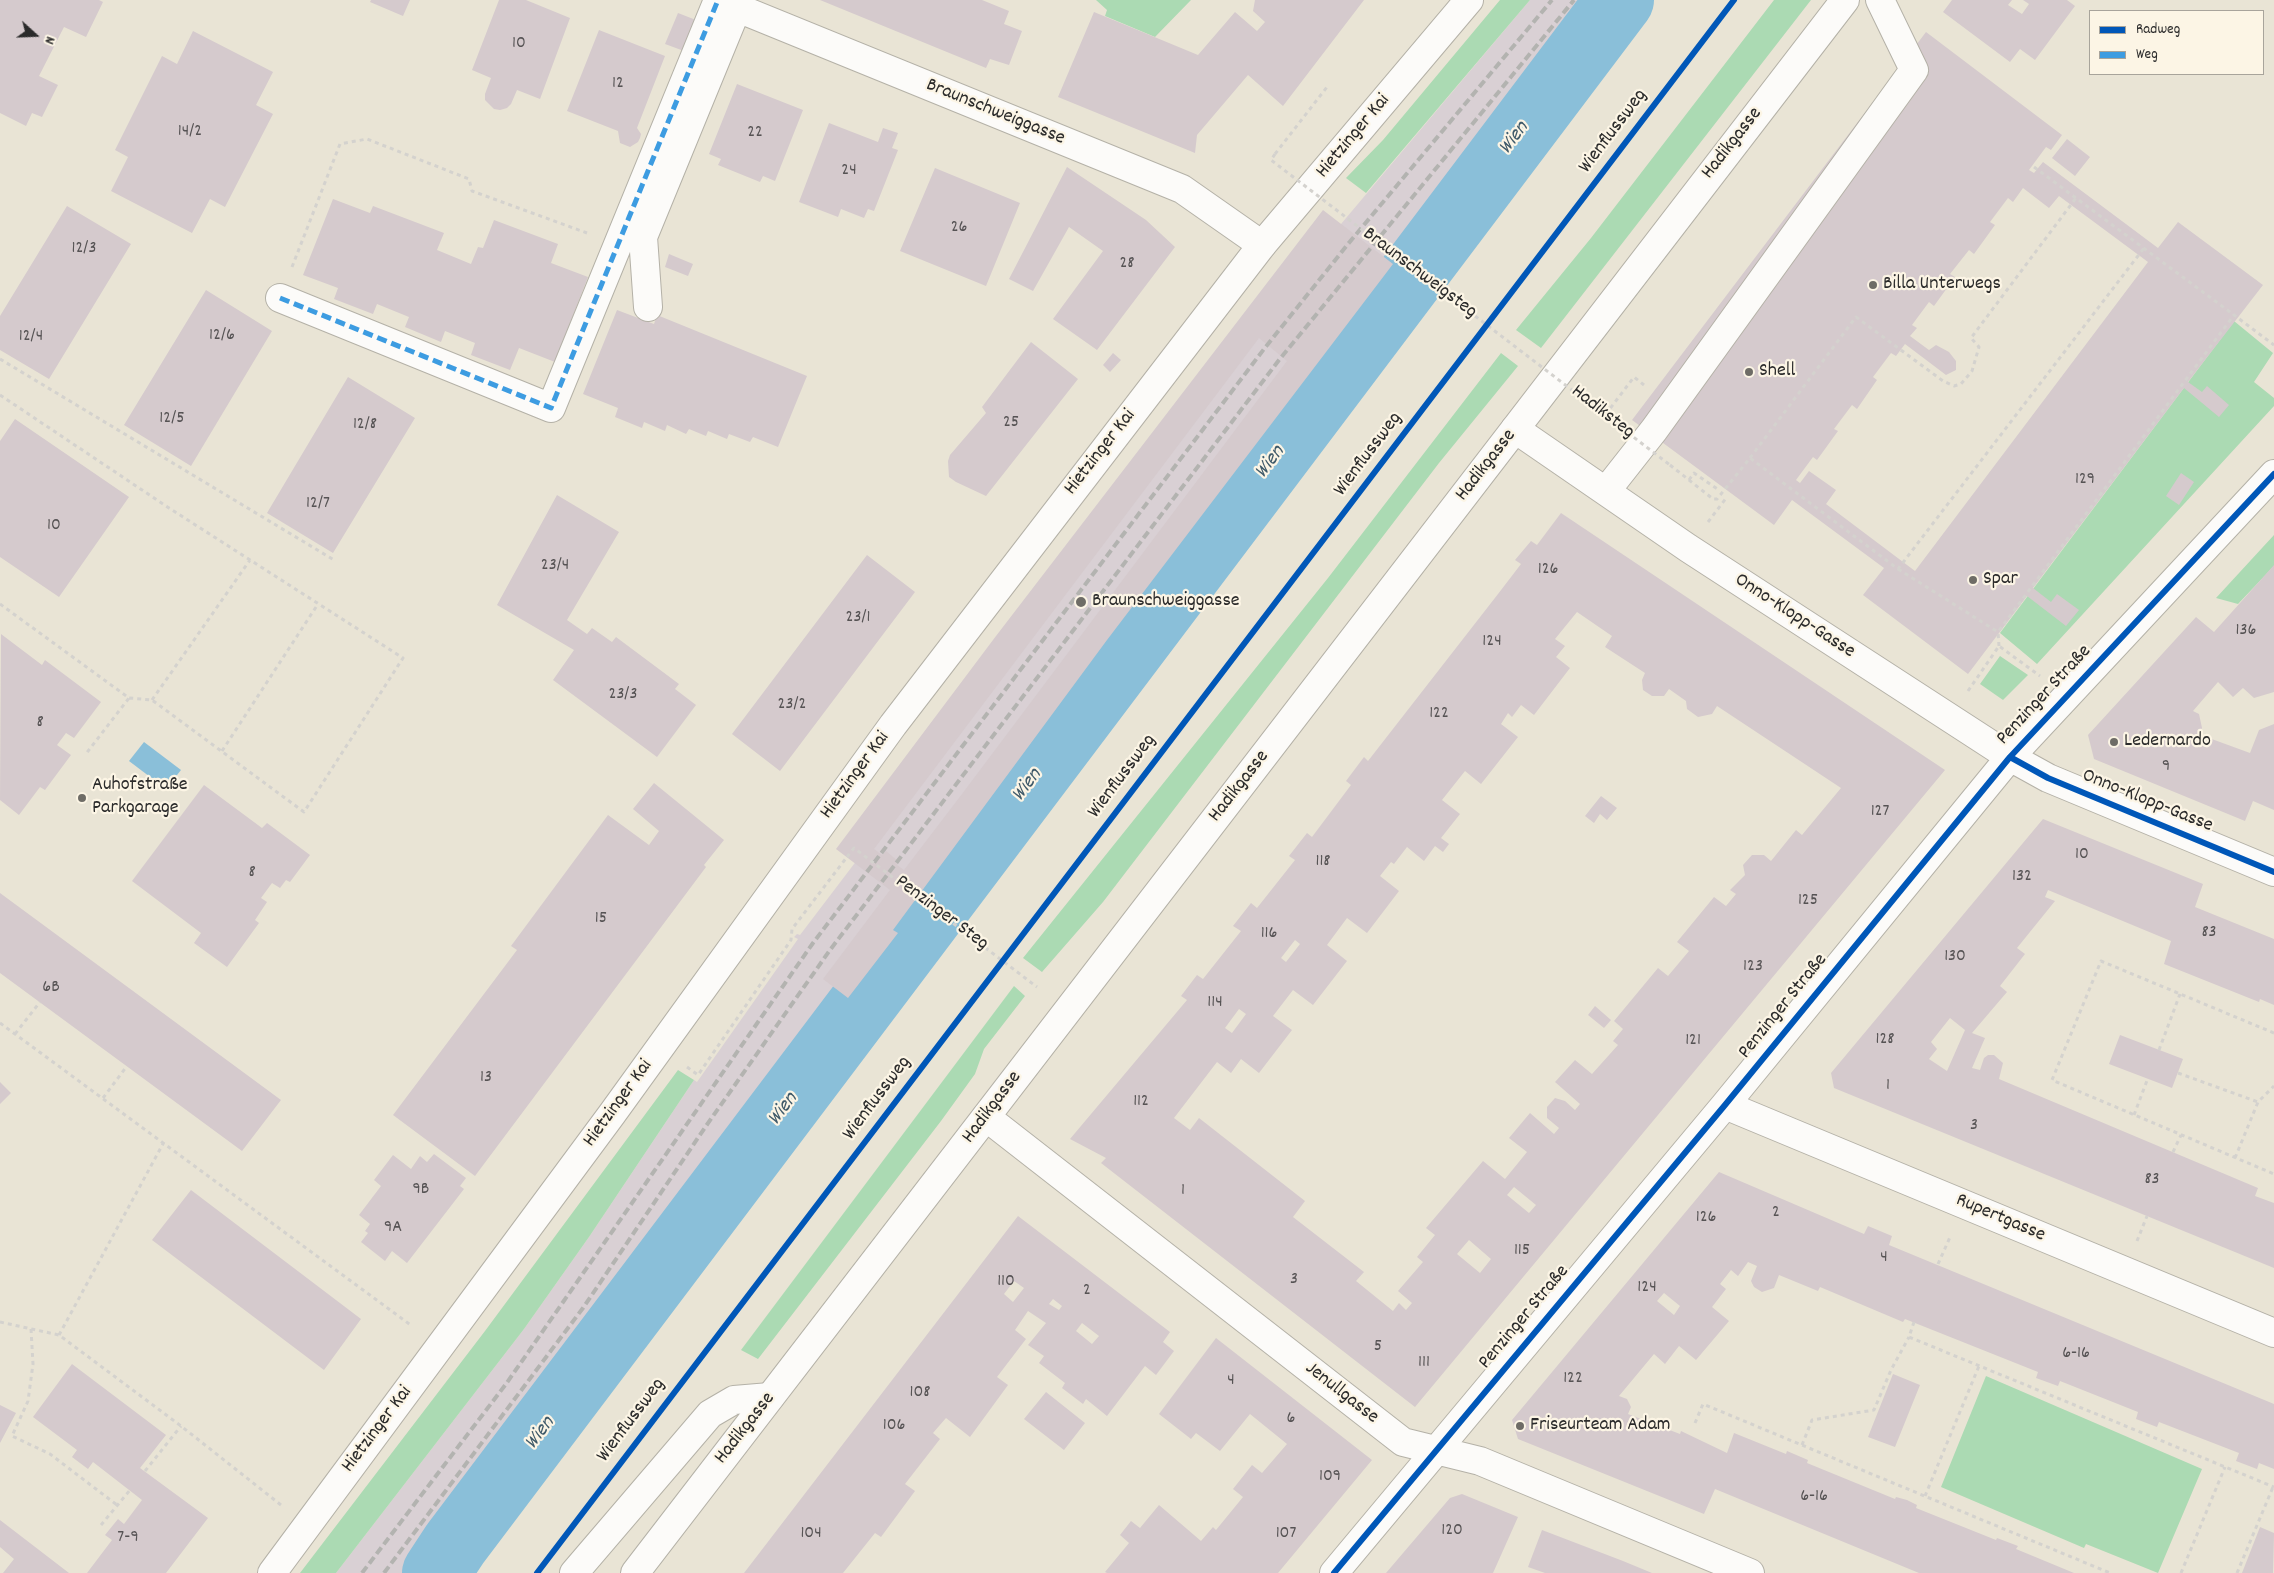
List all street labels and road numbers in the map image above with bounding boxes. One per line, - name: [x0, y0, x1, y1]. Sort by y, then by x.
- street label: Braunschweiggasse: [922, 74, 1068, 152]
- street label: Wienflussweg: [1575, 85, 1653, 179]
- street label: Hietzinger Kai: [1312, 90, 1396, 184]
- street label: Hadikgasse: [1697, 103, 1769, 185]
- street label: Braunschweigsteg: [1357, 223, 1481, 325]
- street label: Hadiksteg: [1565, 381, 1639, 445]
- street label: Hietzinger Kai: [1060, 405, 1142, 501]
- street label: Wienflussweg: [1330, 408, 1408, 502]
- street label: Hadikgasse: [1451, 425, 1523, 507]
- street label: Onno-Klopp-Gasse: [1729, 569, 1859, 665]
- street label: Penzinger Straße: [1992, 641, 2098, 751]
- street label: Hietzinger Kai: [816, 728, 896, 824]
- street label: Wienflussweg: [1084, 730, 1162, 824]
- street label: Hadikgasse: [1204, 746, 1276, 828]
- street label: Onno-Klopp-Gasse: [2078, 765, 2216, 839]
- street label: Penzinger Steg: [889, 871, 993, 957]
- street label: Penzinger Straße: [1734, 950, 1834, 1064]
- street label: Wienflussweg: [839, 1052, 917, 1146]
- street label: Hietzinger Kai: [579, 1056, 659, 1152]
- street label: Hadikgasse: [958, 1067, 1028, 1149]
- street label: Rupertgasse: [1952, 1189, 2048, 1249]
- street label: Penzinger Straße: [1475, 1261, 1575, 1375]
- street label: Jenullgasse: [1299, 1358, 1383, 1430]
- street label: Wienflussweg: [593, 1374, 671, 1468]
- street label: Hietzinger Kai: [338, 1382, 418, 1478]
- street label: Hadikgasse: [710, 1388, 782, 1470]

